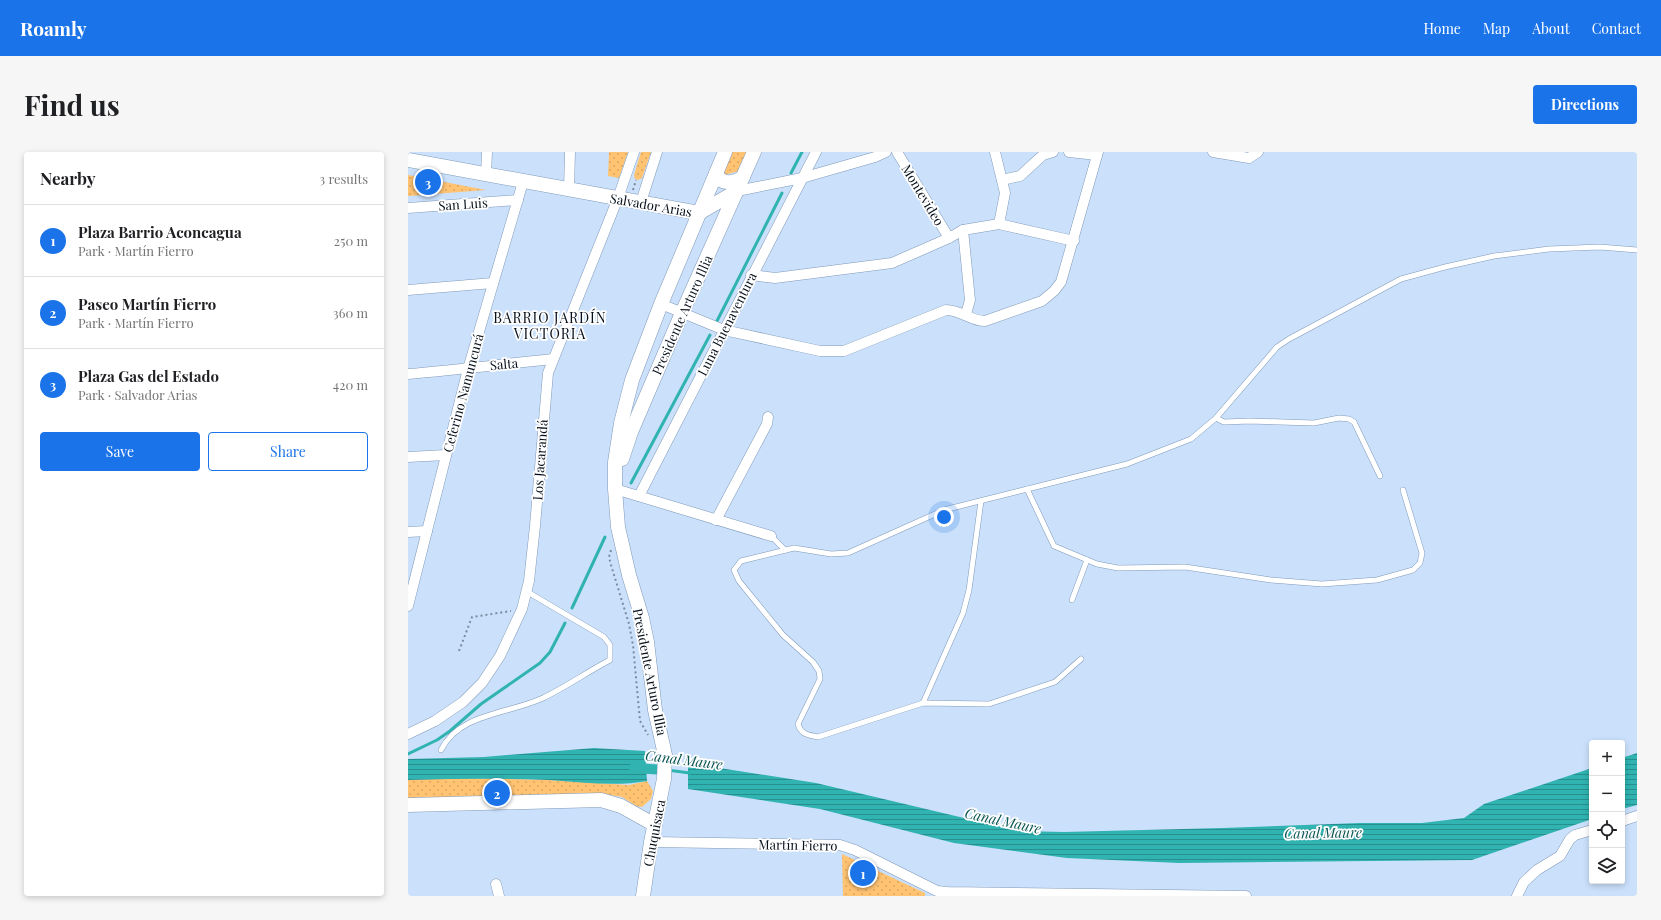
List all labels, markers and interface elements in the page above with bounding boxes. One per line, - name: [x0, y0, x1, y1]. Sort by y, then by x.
- text: Roamly: [20, 15, 87, 41]
- text: Home: [1423, 19, 1461, 38]
- text: Map: [1483, 19, 1510, 38]
- text: About: [1532, 19, 1570, 38]
- text: Contact: [1592, 19, 1641, 38]
- button: Directions: [1533, 85, 1637, 124]
- text: Find us: [24, 86, 120, 123]
- street label: Montevideo: [898, 161, 948, 228]
- text: Nearby: [40, 167, 95, 189]
- pin: 3: [415, 167, 441, 197]
- text: 3 results: [319, 170, 368, 187]
- street label: Salvador Arias: [609, 189, 694, 220]
- street label: San Luis: [438, 193, 488, 214]
- text: Plaza Barrio Aconcagua: [78, 222, 242, 242]
- text: 1: [51, 232, 55, 249]
- text: 250 m: [334, 232, 368, 249]
- text: Park · Martín Fierro: [78, 242, 194, 259]
- street label: Presidente Arturo Illia: [647, 252, 716, 377]
- street label: Luna Buenaventura: [693, 269, 760, 378]
- text: Paseo Martín Fierro: [78, 294, 216, 314]
- text: 2: [50, 304, 56, 321]
- text: 360 m: [333, 304, 368, 321]
- district label: BARRIO JARDÍN VICTORIA: [493, 308, 607, 343]
- text: Park · Martín Fierro: [78, 314, 194, 331]
- street label: Ceferino Namuncurá: [438, 331, 487, 454]
- street label: Salta: [489, 354, 519, 373]
- text: Plaza Gas del Estado: [78, 366, 219, 386]
- text: 3: [50, 376, 56, 393]
- text: 420 m: [333, 376, 368, 393]
- text: Park · Salvador Arias: [78, 386, 197, 403]
- street label: Los Jacarandá: [528, 418, 551, 501]
- button: Save: [40, 432, 200, 471]
- button: Share: [208, 432, 368, 471]
- your location: [934, 507, 954, 527]
- street label: Presidente Arturo Illia: [630, 607, 671, 738]
- map controls: [1589, 740, 1625, 884]
- button: +: [1589, 740, 1625, 776]
- water label: Canal Maure: [644, 745, 724, 774]
- button: −: [1589, 776, 1625, 812]
- pin: 2: [484, 778, 510, 808]
- street label: Chuquisaca: [639, 797, 668, 868]
- water label: Canal Maure: [963, 803, 1043, 838]
- button: locate: [1589, 812, 1625, 848]
- water label: Canal Maure: [1284, 822, 1362, 843]
- street label: Martín Fierro: [758, 835, 838, 854]
- button: layers: [1589, 848, 1625, 884]
- pin: 1: [850, 858, 876, 888]

